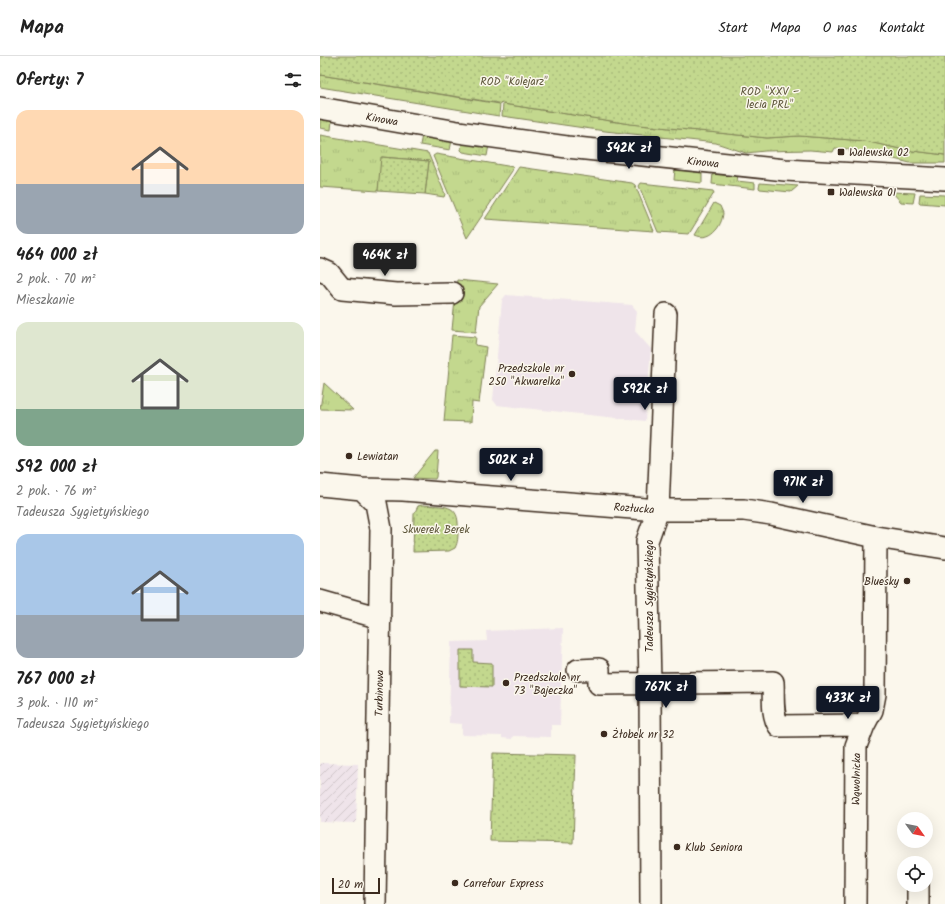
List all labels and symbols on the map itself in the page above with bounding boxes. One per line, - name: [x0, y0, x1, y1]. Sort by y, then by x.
- park label: ROD "Kolejarz": [480, 73, 548, 91]
- park label: ROD "XXV – lecia PRL": [740, 83, 800, 114]
- street label: Kinowa: [364, 108, 399, 132]
- pin: 542K zł: [592, 136, 666, 170]
- place label: Walewska 02: [849, 144, 909, 162]
- marker: Walewska 02: [836, 147, 846, 157]
- street label: Kinowa: [686, 152, 720, 174]
- place label: Walewska 01: [839, 184, 896, 202]
- marker: Walewska 01: [826, 187, 836, 197]
- pin: 464K zł: [348, 243, 422, 277]
- place label: Przedszkole nr 250 "Akwarelka": [488, 360, 565, 391]
- marker: Przedszkole nr 250 "Akwarelka": [567, 369, 577, 379]
- pin: 592K zł: [608, 377, 682, 411]
- place label: Lewiatan: [357, 448, 399, 466]
- pin: 502K zł: [474, 448, 548, 482]
- marker: Lewiatan: [344, 451, 354, 461]
- pin: 971K zł: [766, 470, 840, 504]
- street label: Rozłucka: [613, 499, 655, 519]
- park label: Skwerek Berek: [402, 521, 470, 539]
- street label: Tadeusza Sygietyńskiego: [641, 540, 659, 652]
- place label: Bluesky: [864, 573, 900, 591]
- marker: Bluesky: [902, 576, 912, 586]
- place label: Przedszkole nr 73 "Bajeczka": [514, 669, 581, 700]
- street label: Turbinowa: [371, 670, 389, 716]
- pin: 767K zł: [629, 675, 703, 709]
- marker: Przedszkole nr 73 "Bajeczka": [501, 678, 511, 688]
- pin: 433K zł: [811, 686, 885, 720]
- place label: Żłobek nr 32: [612, 726, 675, 744]
- marker: Żłobek nr 32: [599, 729, 609, 739]
- street label: Wąwolnicka: [848, 753, 866, 805]
- north arrow: [897, 812, 933, 848]
- place label: Klub Seniora: [685, 839, 743, 857]
- marker: Klub Seniora: [672, 842, 682, 852]
- place label: Carrefour Express: [463, 875, 544, 893]
- scale bar: [332, 876, 380, 895]
- marker: Carrefour Express: [450, 878, 460, 888]

